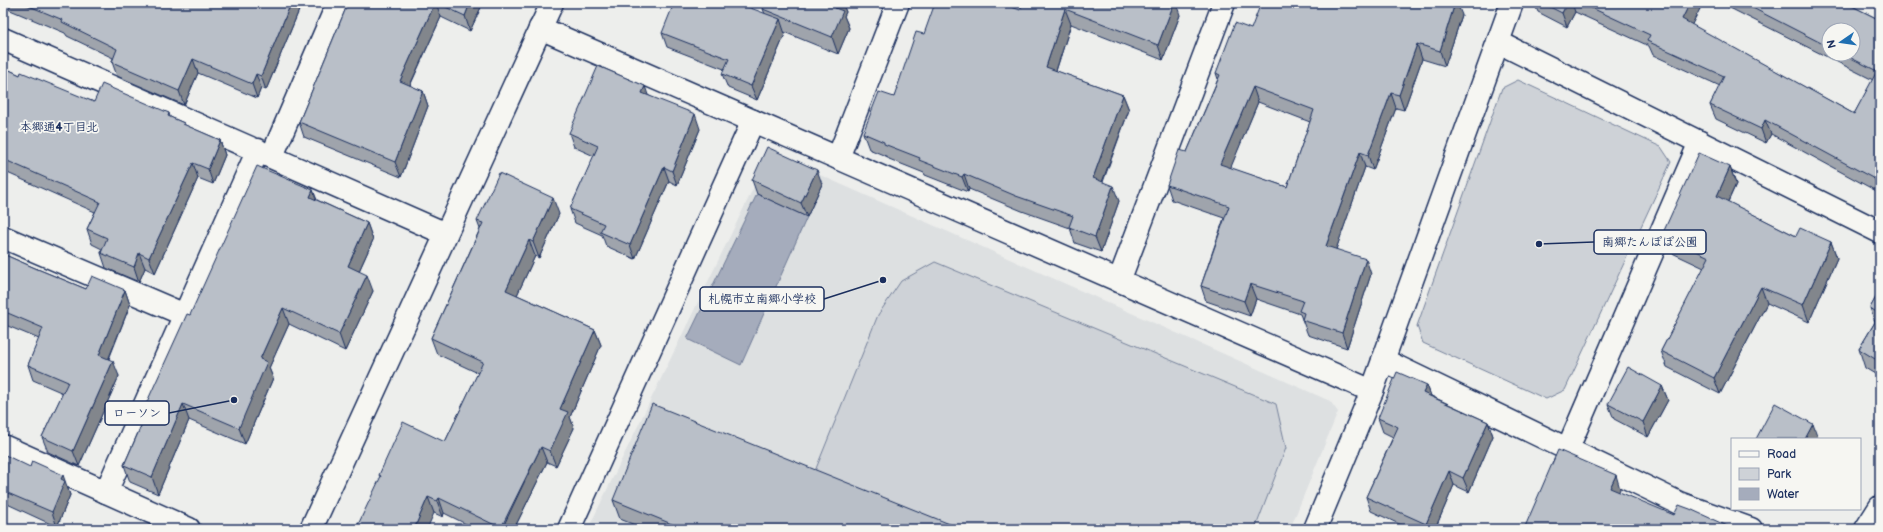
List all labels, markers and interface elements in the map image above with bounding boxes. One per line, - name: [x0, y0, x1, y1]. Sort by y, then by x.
- north arrow: [1821, 22, 1861, 62]
- text: N: [1824, 39, 1839, 50]
- district label: 本郷通4丁目北: [19, 120, 99, 135]
- callout: 南郷たんぽぽ公園: [1594, 230, 1706, 254]
- text: 南郷たんぽぽ公園: [1602, 235, 1698, 250]
- callout: 札幌市立南郷小学校: [700, 287, 824, 311]
- text: 札幌市立南郷小学校: [708, 292, 816, 307]
- callout: ローソン: [105, 401, 169, 425]
- text: ローソン: [113, 406, 161, 421]
- legend: [1731, 438, 1861, 510]
- text: Road: [1767, 447, 1796, 462]
- text: Park: [1767, 467, 1791, 482]
- text: Water: [1767, 487, 1799, 502]

